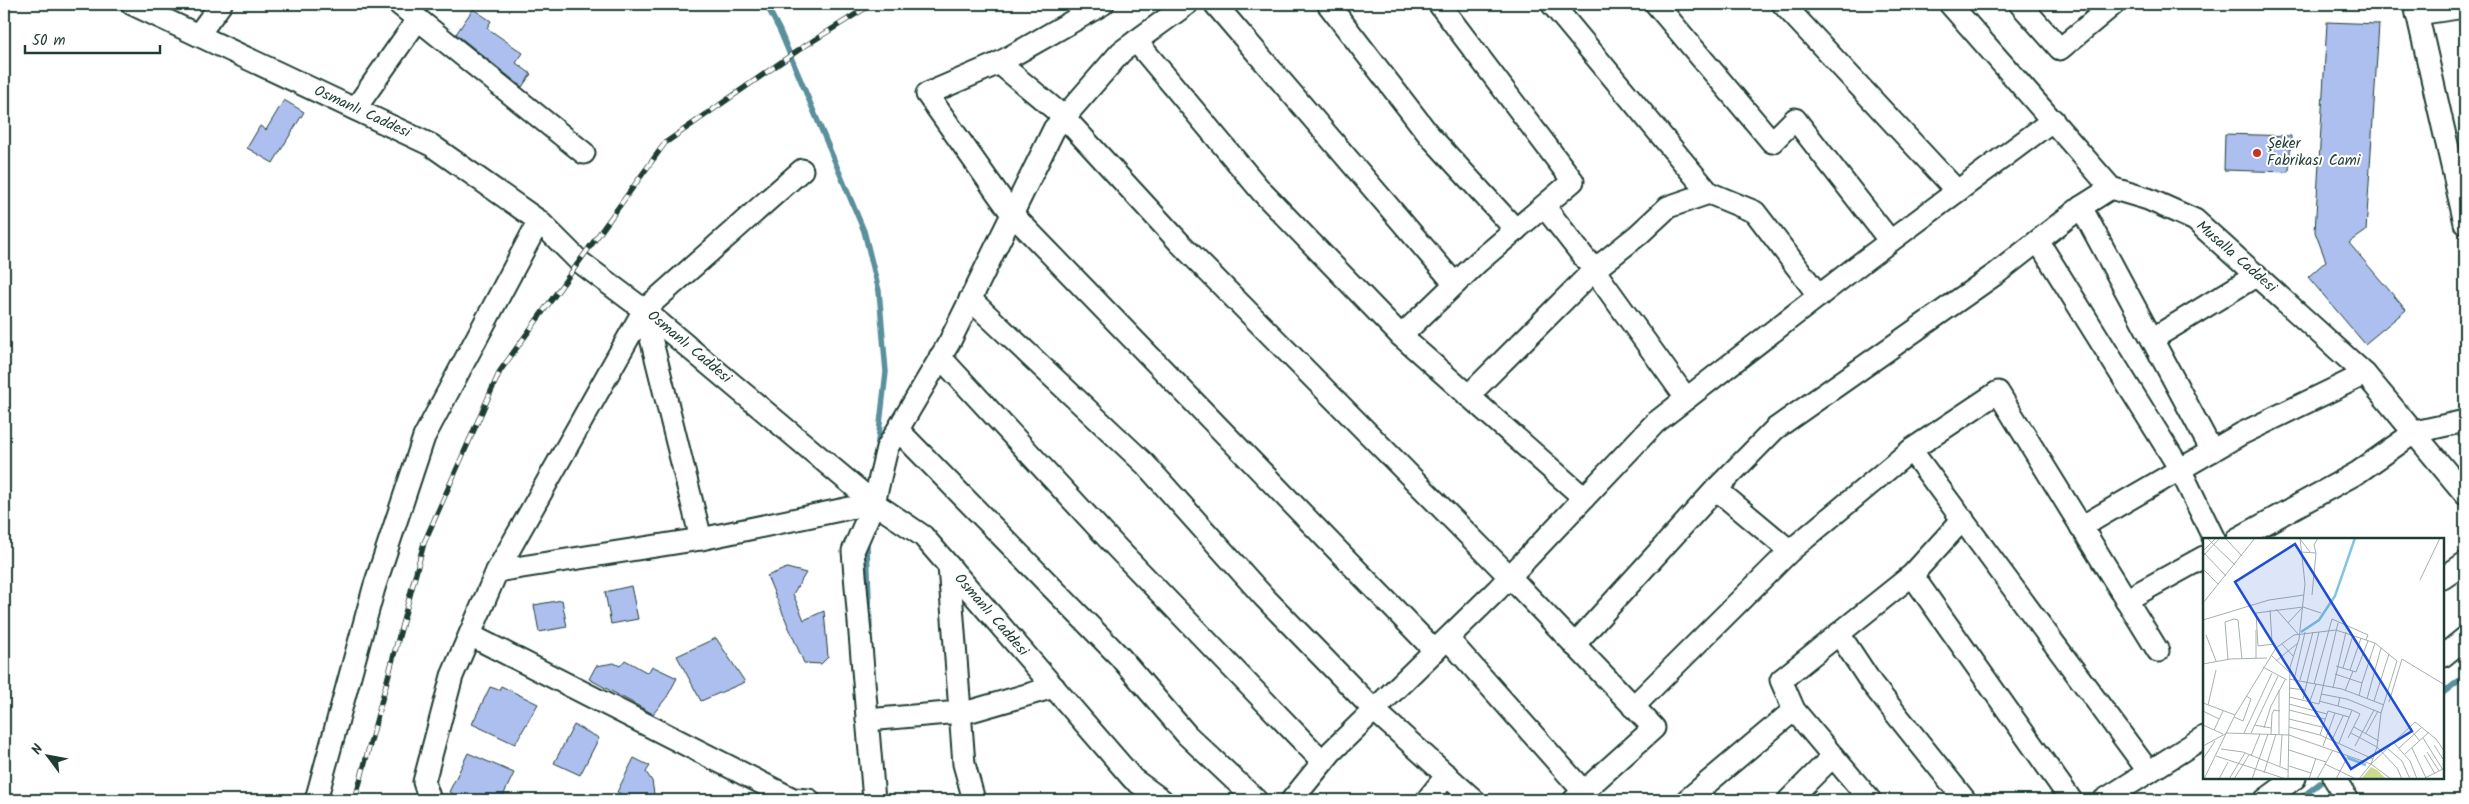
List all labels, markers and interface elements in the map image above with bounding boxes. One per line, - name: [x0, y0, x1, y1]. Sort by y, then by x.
- scale bar: [25, 22, 160, 54]
- text: 50 m: [32, 29, 66, 53]
- street label: Osmanlı Caddesi: [310, 79, 415, 145]
- place label: Şeker Fabrikası Cami: [2267, 132, 2362, 173]
- marker: Şeker Fabrikası Cami: [2251, 147, 2263, 159]
- street label: Musalla Caddesi: [2190, 215, 2283, 300]
- street label: Osmanlı Caddesi: [642, 304, 738, 390]
- inset map: [2203, 538, 2444, 779]
- street label: Osmanlı Caddesi: [948, 568, 1035, 663]
- north arrow: [22, 732, 72, 782]
- text: N: [26, 740, 50, 759]

